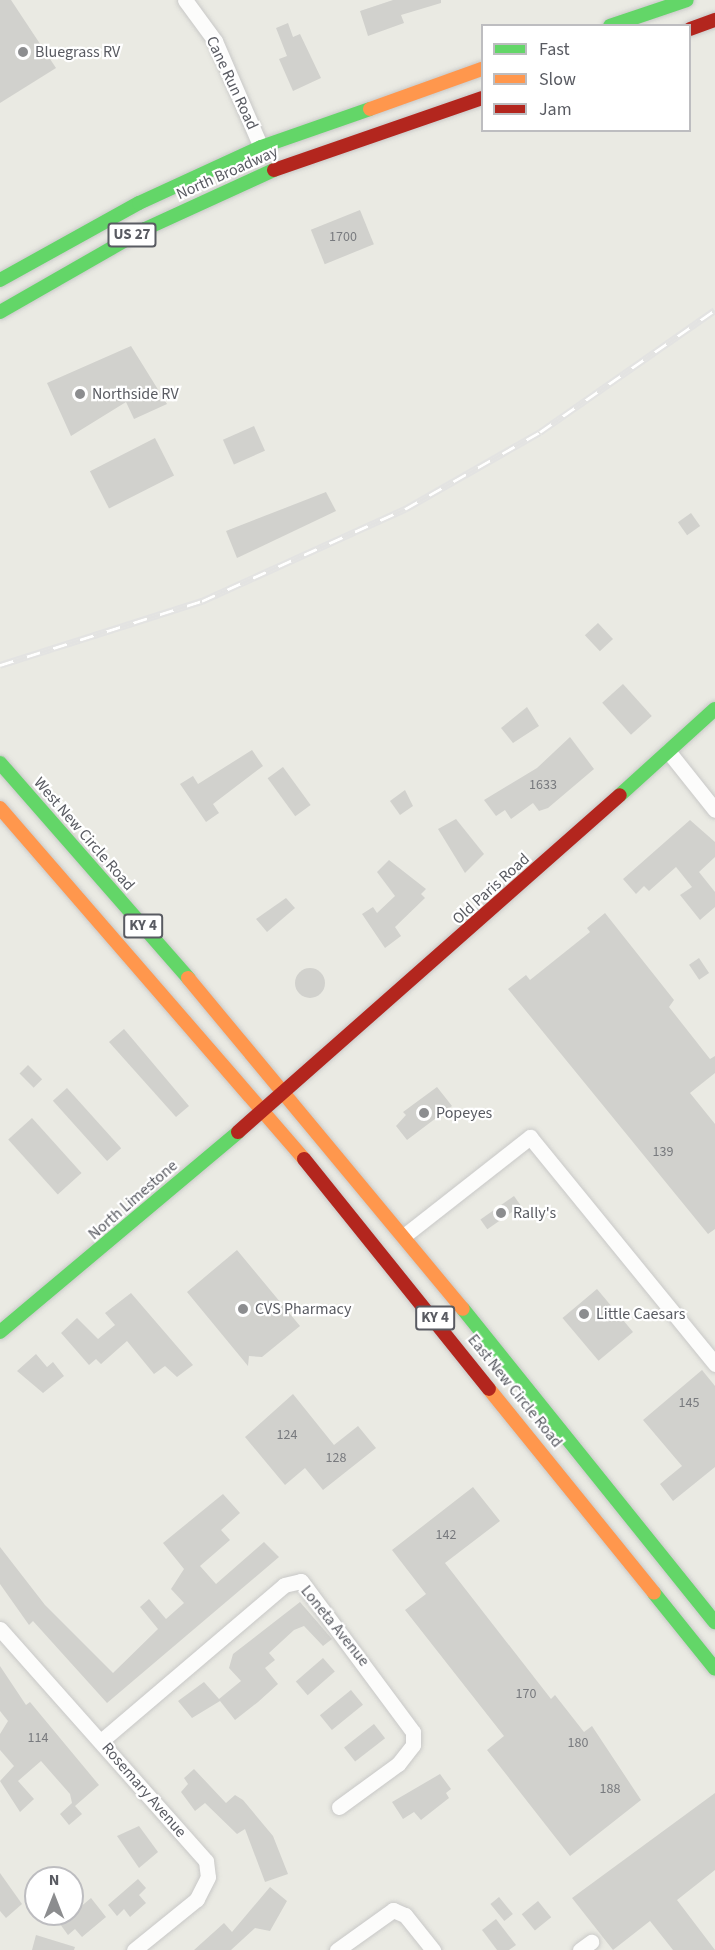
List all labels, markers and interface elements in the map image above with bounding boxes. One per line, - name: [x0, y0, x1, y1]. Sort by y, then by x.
- legend: [481, 24, 691, 132]
- street label: Cane Run Road: [202, 33, 262, 133]
- text: Fast: [539, 37, 570, 62]
- place label: Bluegrass RV: [35, 42, 120, 62]
- marker: Bluegrass RV: [16, 45, 30, 59]
- text: Slow: [539, 67, 576, 92]
- text: Jam: [539, 97, 572, 122]
- street label: North Broadway: [173, 142, 281, 204]
- road number: US 27: [106, 223, 158, 247]
- house number: 1700: [329, 229, 357, 245]
- place label: Northside RV: [92, 384, 179, 404]
- marker: Northside RV: [73, 387, 87, 401]
- street label: West New Circle Road: [30, 773, 138, 895]
- house number: 1633: [529, 777, 557, 793]
- street label: Old Paris Road: [449, 849, 533, 929]
- road number: KY 4: [122, 914, 164, 938]
- place label: Popeyes: [436, 1103, 492, 1123]
- marker: Popeyes: [417, 1106, 431, 1120]
- house number: 139: [653, 1144, 673, 1160]
- street label: North Limestone: [85, 1156, 181, 1244]
- place label: Rally's: [513, 1203, 556, 1223]
- marker: Rally's: [494, 1206, 508, 1220]
- place label: CVS Pharmacy: [255, 1299, 351, 1319]
- marker: CVS Pharmacy: [236, 1302, 250, 1316]
- place label: Little Caesars: [596, 1304, 686, 1324]
- road number: KY 4: [414, 1306, 456, 1330]
- marker: Little Caesars: [577, 1307, 591, 1321]
- street label: East New Circle Road: [464, 1331, 566, 1451]
- house number: 145: [679, 1395, 699, 1411]
- house number: 124: [277, 1427, 297, 1443]
- house number: 128: [326, 1450, 346, 1466]
- house number: 142: [436, 1527, 456, 1543]
- street label: Loneta Avenue: [297, 1582, 373, 1670]
- house number: 170: [516, 1686, 536, 1702]
- house number: 114: [28, 1730, 48, 1746]
- house number: 180: [568, 1735, 588, 1751]
- street label: Rosemary Avenue: [98, 1739, 190, 1841]
- house number: 188: [600, 1781, 620, 1797]
- north arrow: [24, 1866, 84, 1926]
- text: N: [49, 1869, 59, 1891]

